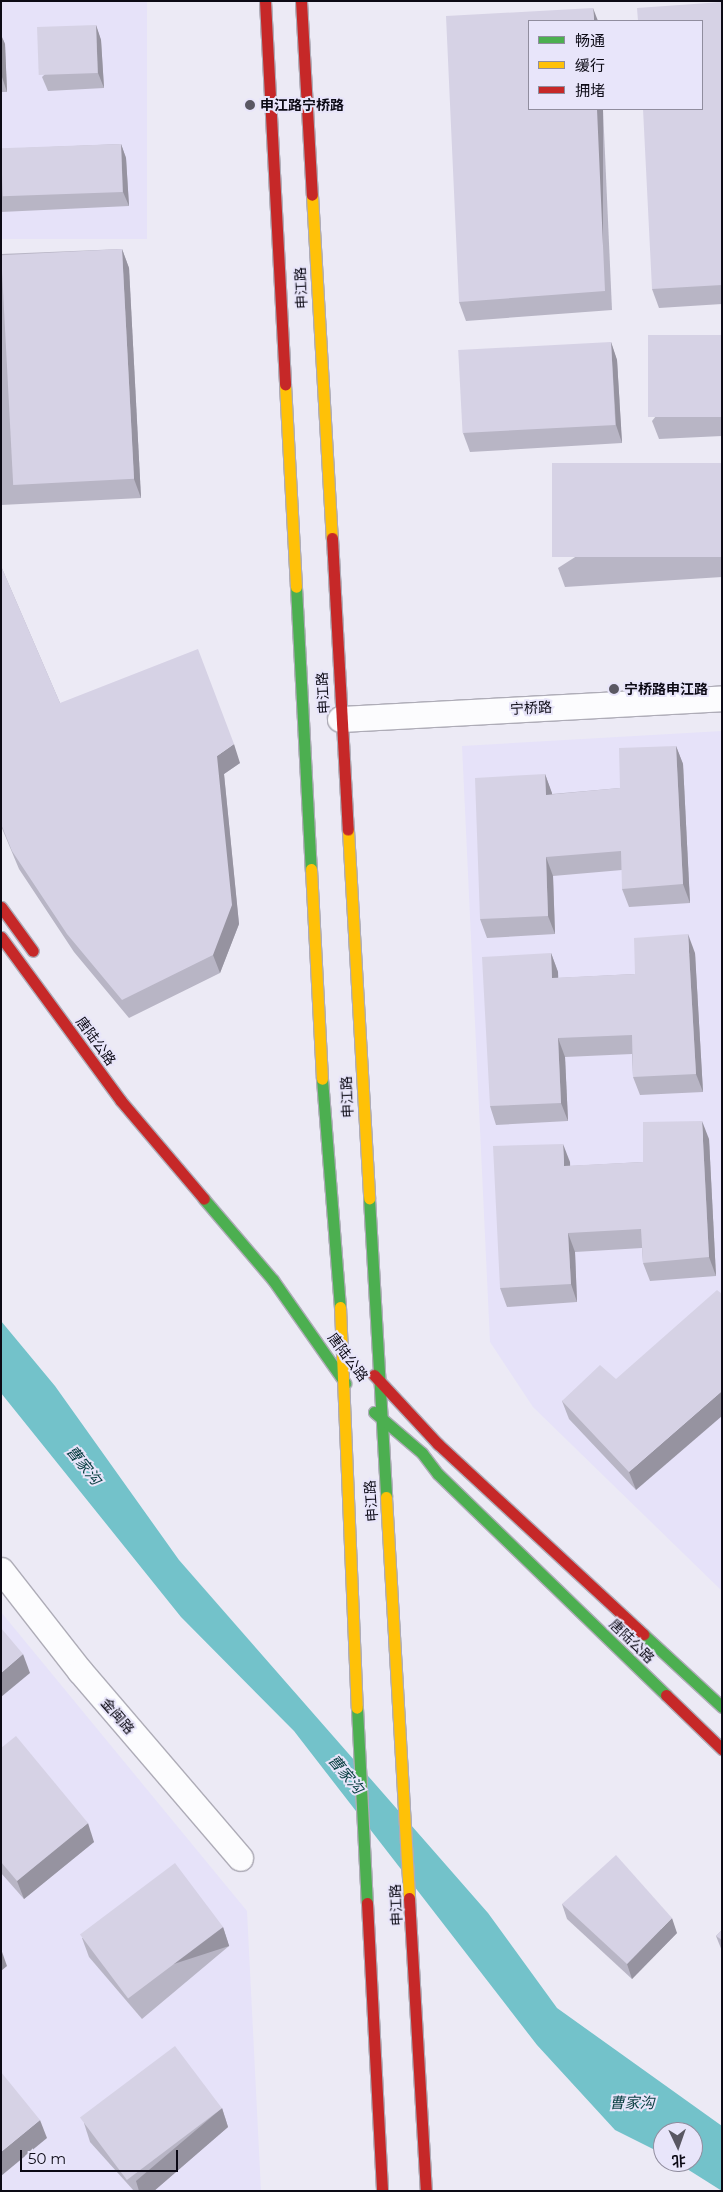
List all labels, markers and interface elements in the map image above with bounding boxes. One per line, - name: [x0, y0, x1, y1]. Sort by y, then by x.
- legend: [528, 20, 703, 110]
- text: 畅通: [575, 31, 605, 50]
- text: 缓行: [575, 56, 605, 75]
- text: 拥堵: [575, 81, 605, 100]
- place label: 申江路宁桥路: [260, 97, 344, 113]
- marker: 申江路宁桥路: [244, 99, 256, 111]
- street label: 申江路: [292, 267, 310, 309]
- street label: 申江路: [314, 672, 332, 714]
- place label: 宁桥路申江路: [624, 681, 708, 697]
- marker: 宁桥路申江路: [608, 683, 620, 695]
- street label: 宁桥路: [510, 699, 552, 717]
- street label: 唐陆公路: [73, 1013, 119, 1069]
- street label: 申江路: [338, 1076, 356, 1118]
- street label: 唐陆公路: [324, 1330, 372, 1384]
- water label: 曹家沟: [63, 1442, 105, 1488]
- street label: 申江路: [361, 1479, 381, 1523]
- street label: 唐陆公路: [606, 1616, 658, 1666]
- street label: 金闽路: [98, 1695, 138, 1737]
- water label: 曹家沟: [325, 1751, 367, 1797]
- street label: 申江路: [387, 1884, 405, 1926]
- water label: 曹家沟: [610, 2094, 654, 2112]
- north arrow: [653, 2122, 703, 2172]
- scale bar: [22, 2140, 180, 2172]
- text: 50 m: [28, 2149, 66, 2168]
- text: 北: [671, 2152, 686, 2170]

